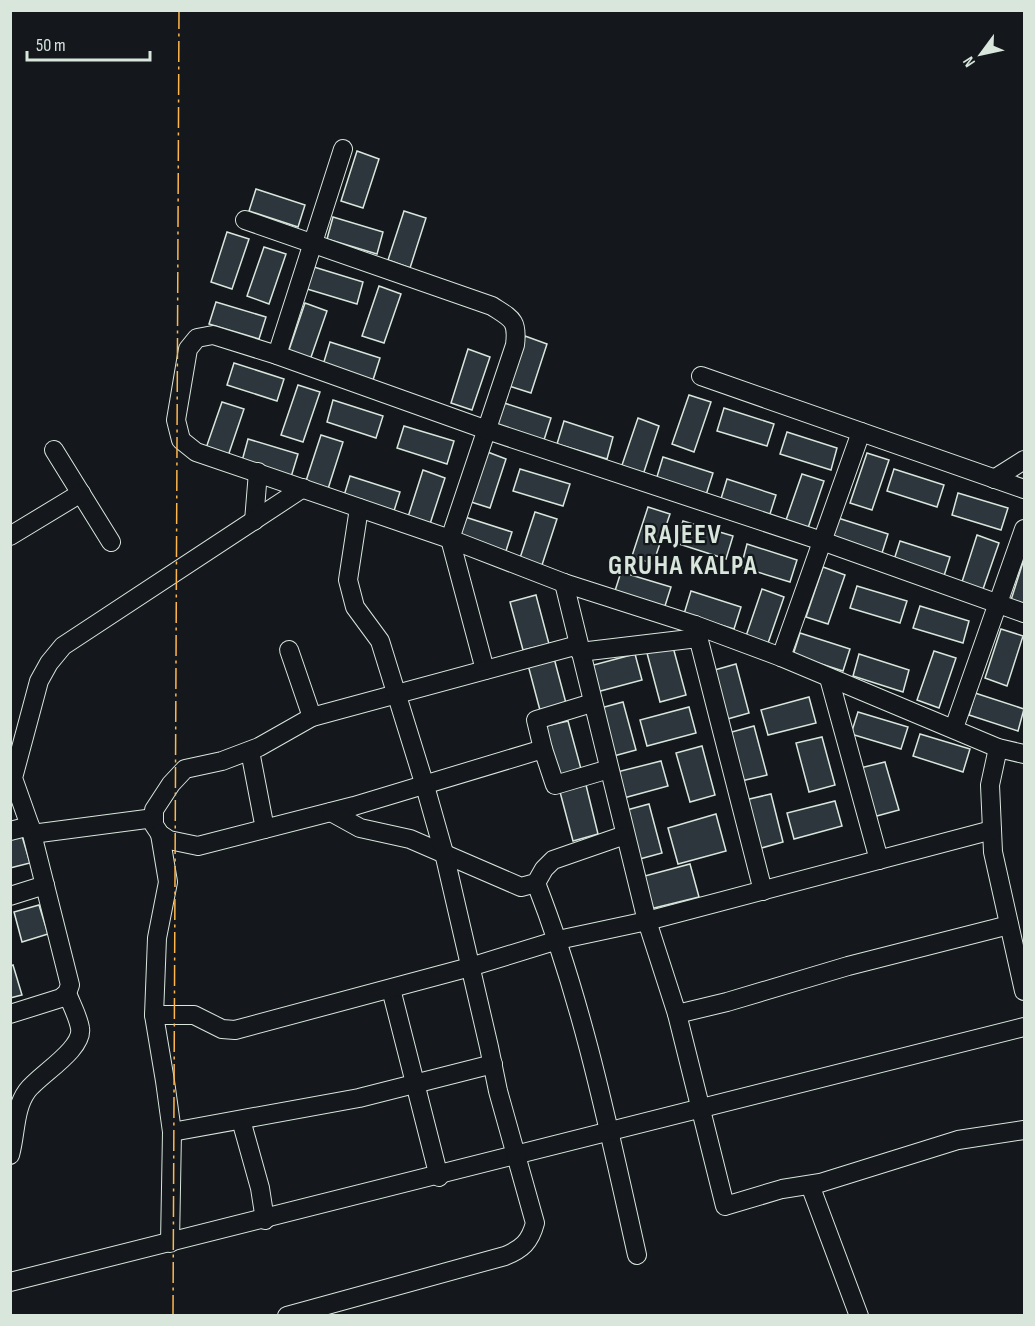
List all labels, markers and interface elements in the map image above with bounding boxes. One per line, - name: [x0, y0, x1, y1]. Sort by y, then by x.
- scale bar: [27, 24, 150, 62]
- north arrow: [951, 24, 1011, 84]
- text: 50 m: [36, 35, 66, 56]
- text: N: [959, 53, 980, 70]
- district label: RAJEEV GRUHA KALPA: [608, 519, 758, 582]

